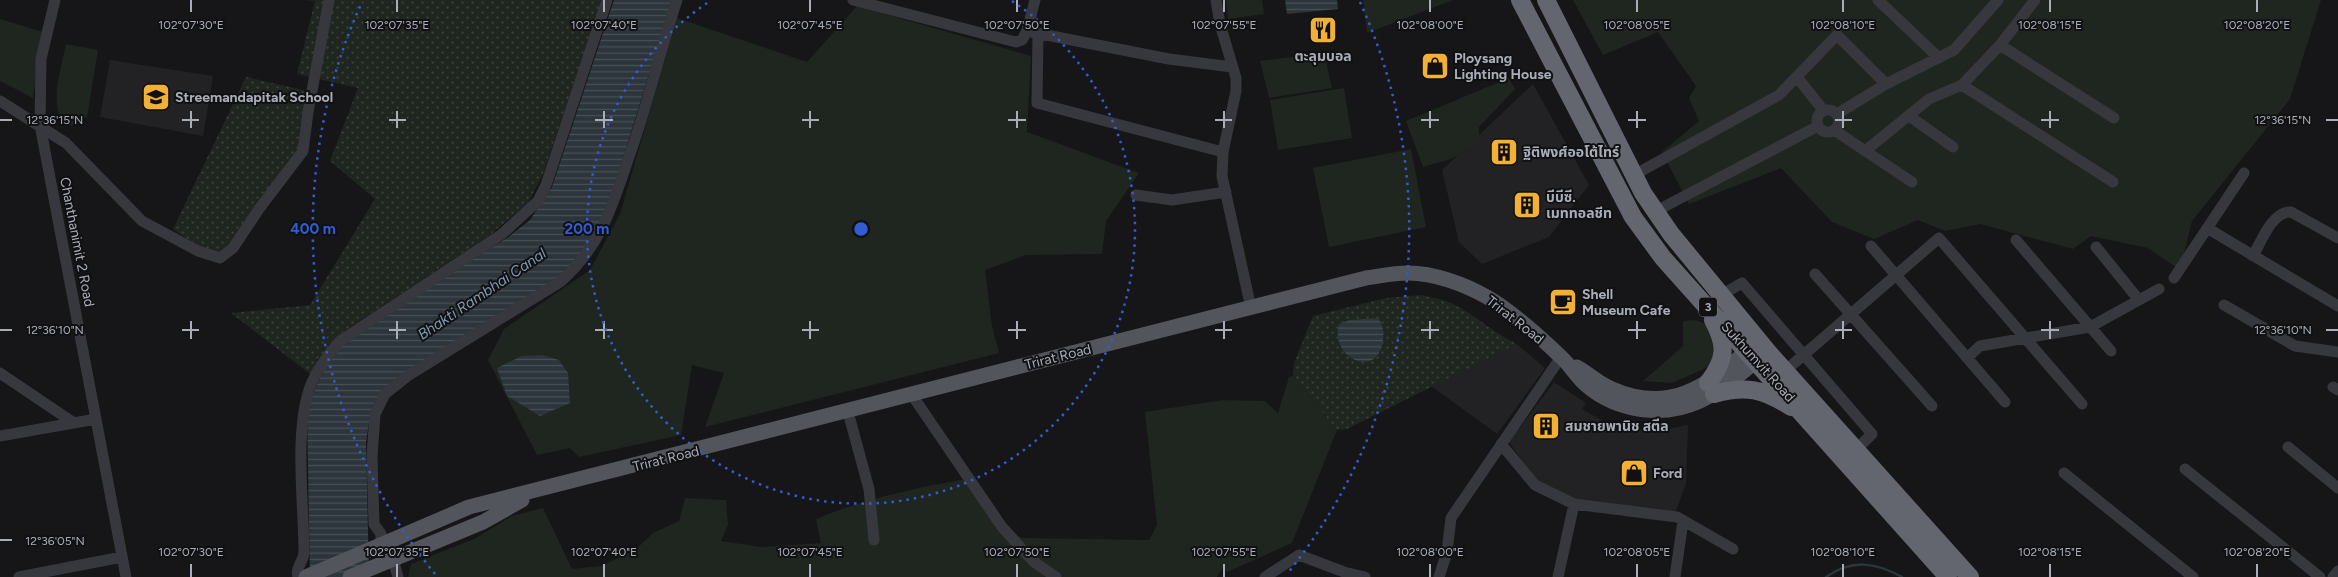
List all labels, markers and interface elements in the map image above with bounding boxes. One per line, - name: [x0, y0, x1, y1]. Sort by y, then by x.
- restaurant icon: ตะลุมบอล: [1308, 15, 1338, 45]
- text: 102°07'30"E: [158, 18, 224, 32]
- text: 102°07'35"E: [365, 18, 429, 32]
- text: 102°07'40"E: [571, 18, 637, 32]
- text: 102°07'45"E: [777, 18, 843, 32]
- text: 102°07'50"E: [984, 18, 1050, 32]
- text: 102°07'55"E: [1191, 18, 1257, 32]
- text: 102°08'00"E: [1396, 18, 1464, 32]
- text: 102°08'05"E: [1604, 18, 1670, 32]
- text: 102°08'10"E: [1811, 18, 1875, 32]
- text: 102°08'15"E: [2018, 18, 2082, 32]
- text: 102°08'20"E: [2224, 18, 2290, 32]
- place label: ตะลุมบอล: [1294, 48, 1352, 65]
- place label: Ploysang Lighting House: [1454, 50, 1552, 83]
- shop icon: Ploysang Lighting House: [1420, 51, 1450, 81]
- school or university icon: Streemandapitak School: [141, 82, 171, 112]
- place label: Streemandapitak School: [175, 89, 333, 106]
- text: 12°36'15"N: [27, 113, 83, 127]
- text: 12°36'15"N: [2255, 113, 2311, 127]
- building icon: ฐิติพงศ์ออโต้ไทร์: [1489, 137, 1519, 167]
- place label: ฐิติพงศ์ออโต้ไทร์: [1523, 144, 1619, 161]
- street label: Chanthanimit 2 Road: [56, 176, 98, 308]
- place label: บีบีซี. เมททอลชีท: [1546, 189, 1612, 222]
- building icon: บีบีซี. เมททอลชีท: [1512, 190, 1542, 220]
- text: 400 m: [290, 220, 336, 238]
- text: 200 m: [565, 220, 609, 238]
- centre of rings: [852, 220, 870, 238]
- water label: Bhakti Rambhai Canal: [414, 244, 550, 344]
- place label: Shell Museum Cafe: [1582, 286, 1671, 319]
- cafe icon: Shell Museum Cafe: [1548, 287, 1578, 317]
- street label: Trirat Road: [1483, 292, 1547, 348]
- road number: 3: [1699, 298, 1717, 316]
- street label: Sukhumvit Road: [1718, 318, 1798, 406]
- text: 12°36'10"N: [26, 323, 84, 337]
- text: 12°36'10"N: [2254, 323, 2312, 337]
- street label: Trirat Road: [1023, 341, 1093, 373]
- building icon: สมชายพานิช สตีล: [1531, 411, 1561, 441]
- place label: สมชายพานิช สตีล: [1565, 418, 1669, 435]
- street label: Trirat Road: [631, 443, 701, 475]
- shop icon: Ford: [1619, 458, 1649, 488]
- place label: Ford: [1653, 465, 1682, 482]
- text: 12°36'05"N: [25, 534, 85, 548]
- text: 102°07'30"E: [158, 545, 224, 559]
- text: 102°07'35"E: [365, 545, 429, 559]
- text: 102°07'40"E: [571, 545, 637, 559]
- text: 102°07'45"E: [777, 545, 843, 559]
- text: 102°07'50"E: [984, 545, 1050, 559]
- text: 102°07'55"E: [1191, 545, 1257, 559]
- text: 102°08'00"E: [1396, 545, 1464, 559]
- text: 102°08'05"E: [1604, 545, 1670, 559]
- text: 102°08'10"E: [1811, 545, 1875, 559]
- text: 102°08'15"E: [2018, 545, 2082, 559]
- text: 102°08'20"E: [2224, 545, 2290, 559]

